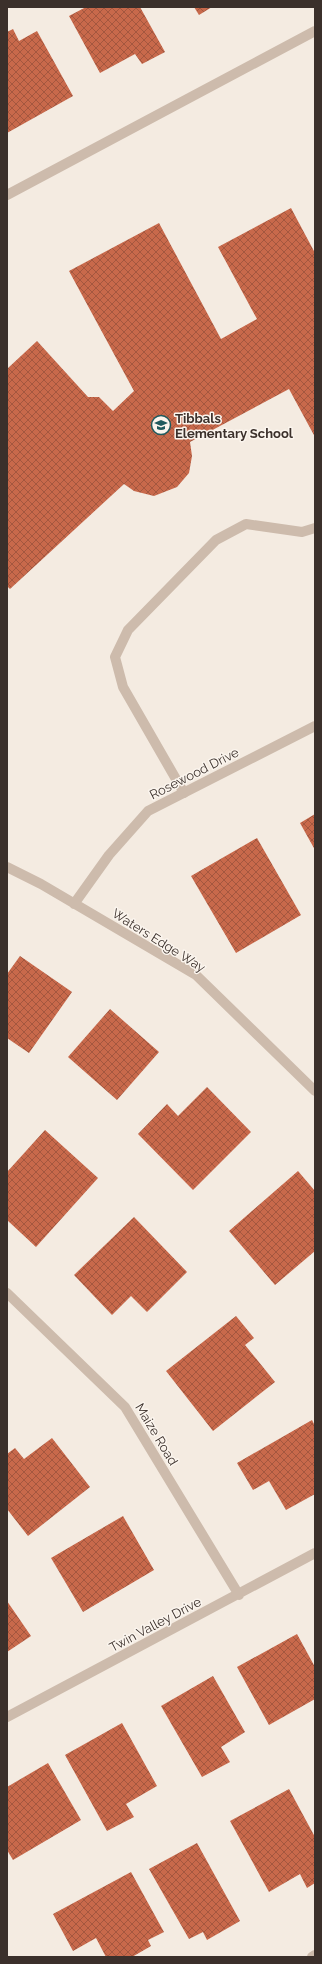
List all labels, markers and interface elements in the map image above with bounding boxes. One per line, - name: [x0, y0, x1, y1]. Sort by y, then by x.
- place label: Tibbals Elementary School: [175, 411, 294, 441]
- school or university icon: Tibbals Elementary School: [150, 414, 172, 436]
- street label: Rosewood Drive: [147, 744, 242, 802]
- street label: Waters Edge Way: [109, 906, 208, 975]
- street label: Maize Road: [132, 1401, 181, 1468]
- street label: Twin Valley Drive: [107, 1594, 204, 1655]

